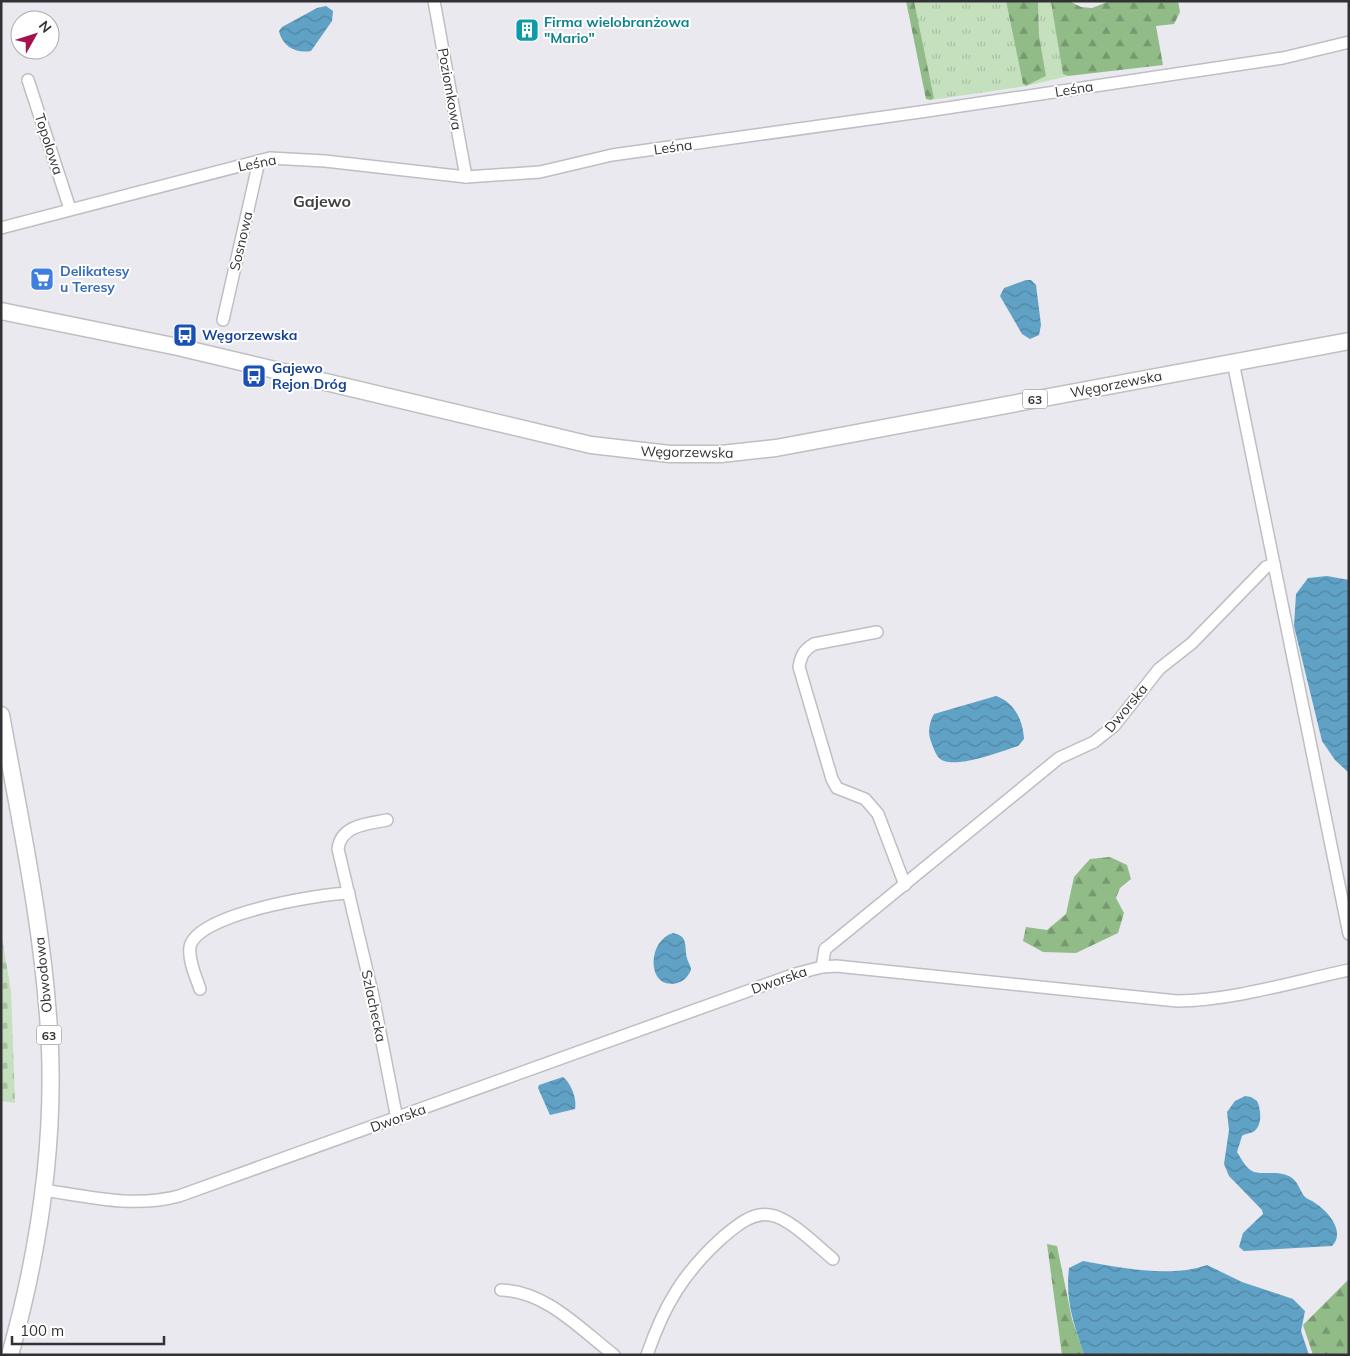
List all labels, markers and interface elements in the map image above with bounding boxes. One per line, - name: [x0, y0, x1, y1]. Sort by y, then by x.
- north arrow: [10, 10, 60, 60]
- place label: Firma wielobranżowa "Mario": [544, 13, 689, 47]
- text: N: [35, 17, 55, 37]
- building icon: Firma wielobranżowa "Mario": [514, 17, 540, 43]
- street label: Poziomkowa: [434, 47, 466, 131]
- street label: Leśna: [1053, 77, 1095, 101]
- street label: Topolowa: [31, 111, 67, 177]
- street label: Leśna: [653, 135, 693, 159]
- street label: Leśna: [236, 150, 278, 176]
- district label: Gajewo: [293, 191, 351, 211]
- street label: Sosnowa: [225, 210, 257, 272]
- place label: Delikatesy u Teresy: [60, 262, 130, 296]
- supermarket icon: Delikatesy u Teresy: [29, 266, 55, 292]
- bus stop icon: Węgorzewska: [172, 322, 198, 348]
- place label: Węgorzewska: [202, 326, 297, 344]
- place label: Gajewo Rejon Dróg: [272, 359, 347, 393]
- bus stop icon: Gajewo Rejon Dróg: [241, 363, 267, 389]
- street label: Węgorzewska: [1069, 366, 1163, 402]
- road number: 63: [1022, 389, 1048, 408]
- street label: Węgorzewska: [640, 442, 734, 462]
- street label: Dworska: [1100, 680, 1152, 736]
- street label: Obwodowa: [30, 936, 56, 1014]
- street label: Dworska: [749, 962, 809, 998]
- street label: Szlachecka: [358, 968, 390, 1044]
- road number: 63: [36, 1026, 62, 1044]
- street label: Dworska: [368, 1100, 428, 1136]
- scale bar: [12, 1314, 165, 1346]
- text: 100 m: [20, 1321, 64, 1340]

